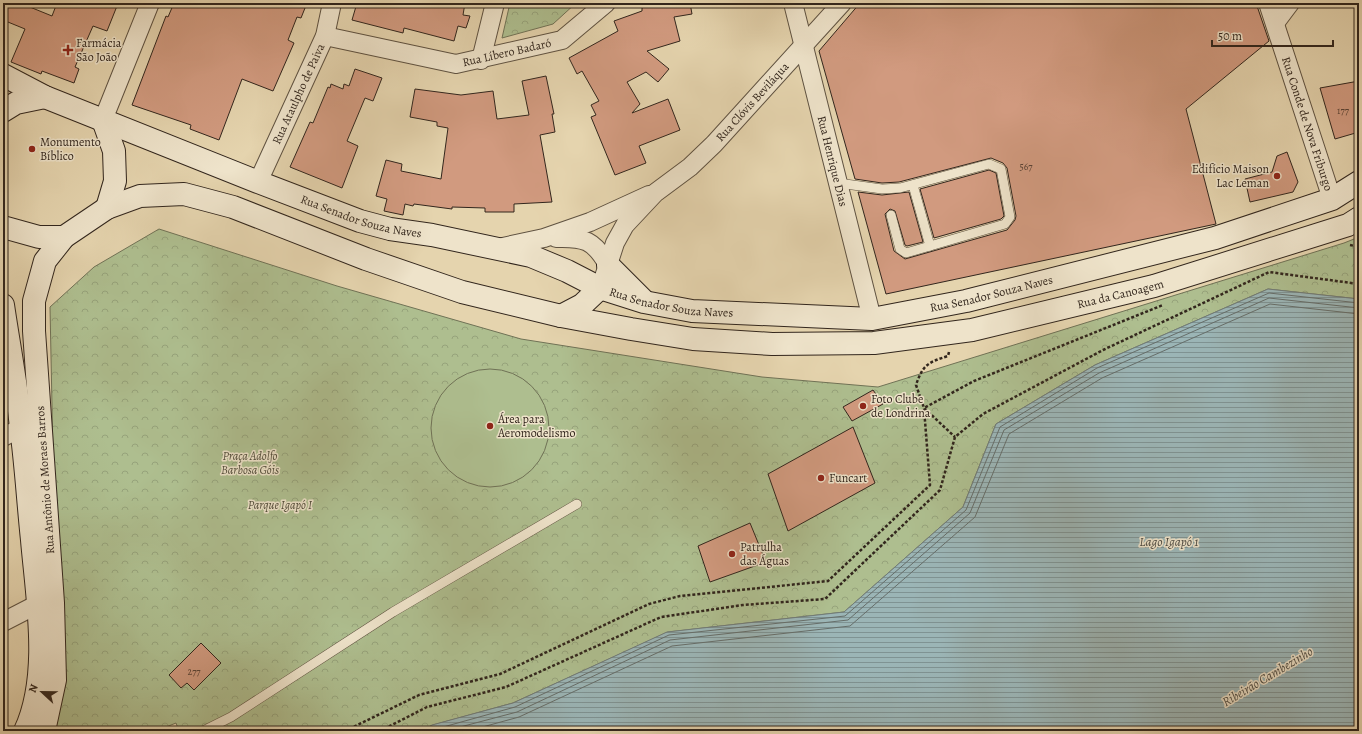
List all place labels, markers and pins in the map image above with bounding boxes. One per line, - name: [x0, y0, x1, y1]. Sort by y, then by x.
- place label: Farmácia São João: [76, 35, 122, 65]
- marker: Farmácia São João: [63, 45, 73, 55]
- place label: Monumento Bíblico: [40, 134, 101, 164]
- marker: Monumento Bíblico: [27, 144, 37, 154]
- place label: Edifício Maison Lac Leman: [1192, 161, 1269, 191]
- marker: Edifício Maison Lac Leman: [1272, 171, 1282, 181]
- place label: Foto Clube de Londrina: [871, 391, 931, 421]
- marker: Foto Clube de Londrina: [858, 401, 868, 411]
- place label: Área para Aeromodelismo: [497, 411, 576, 441]
- marker: Área para Aeromodelismo: [485, 421, 495, 431]
- place label: Funcart: [829, 470, 867, 486]
- marker: Funcart: [816, 473, 826, 483]
- place label: Patrulha das Águas: [740, 539, 789, 569]
- marker: Patrulha das Águas: [727, 549, 737, 559]

